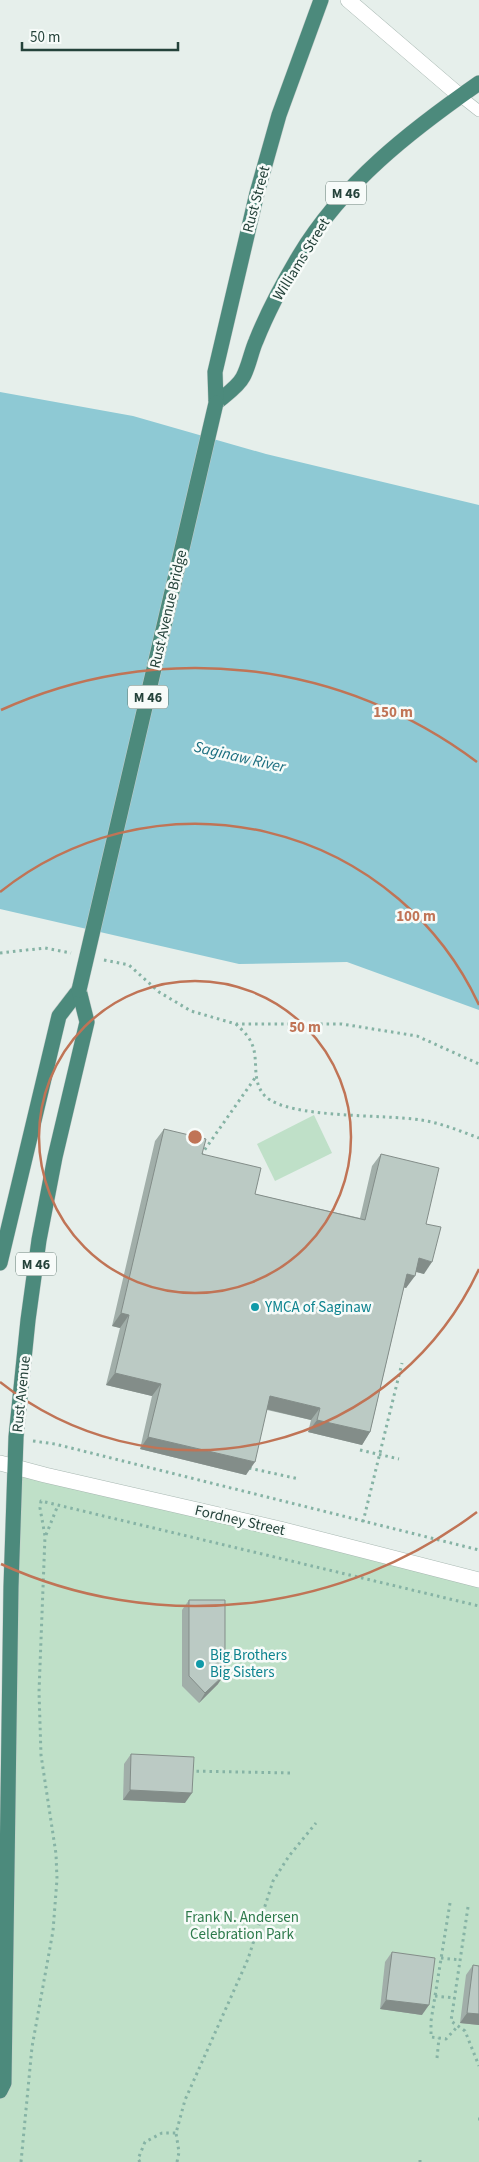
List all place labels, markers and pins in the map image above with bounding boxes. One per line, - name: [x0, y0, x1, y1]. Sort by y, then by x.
- centre of rings: [186, 1128, 204, 1146]
- place label: YMCA of Saginaw: [264, 1297, 372, 1318]
- marker: YMCA of Saginaw: [249, 1301, 261, 1313]
- place label: Big Brothers Big Sisters: [210, 1645, 287, 1683]
- marker: Big Brothers Big Sisters: [194, 1658, 206, 1670]

